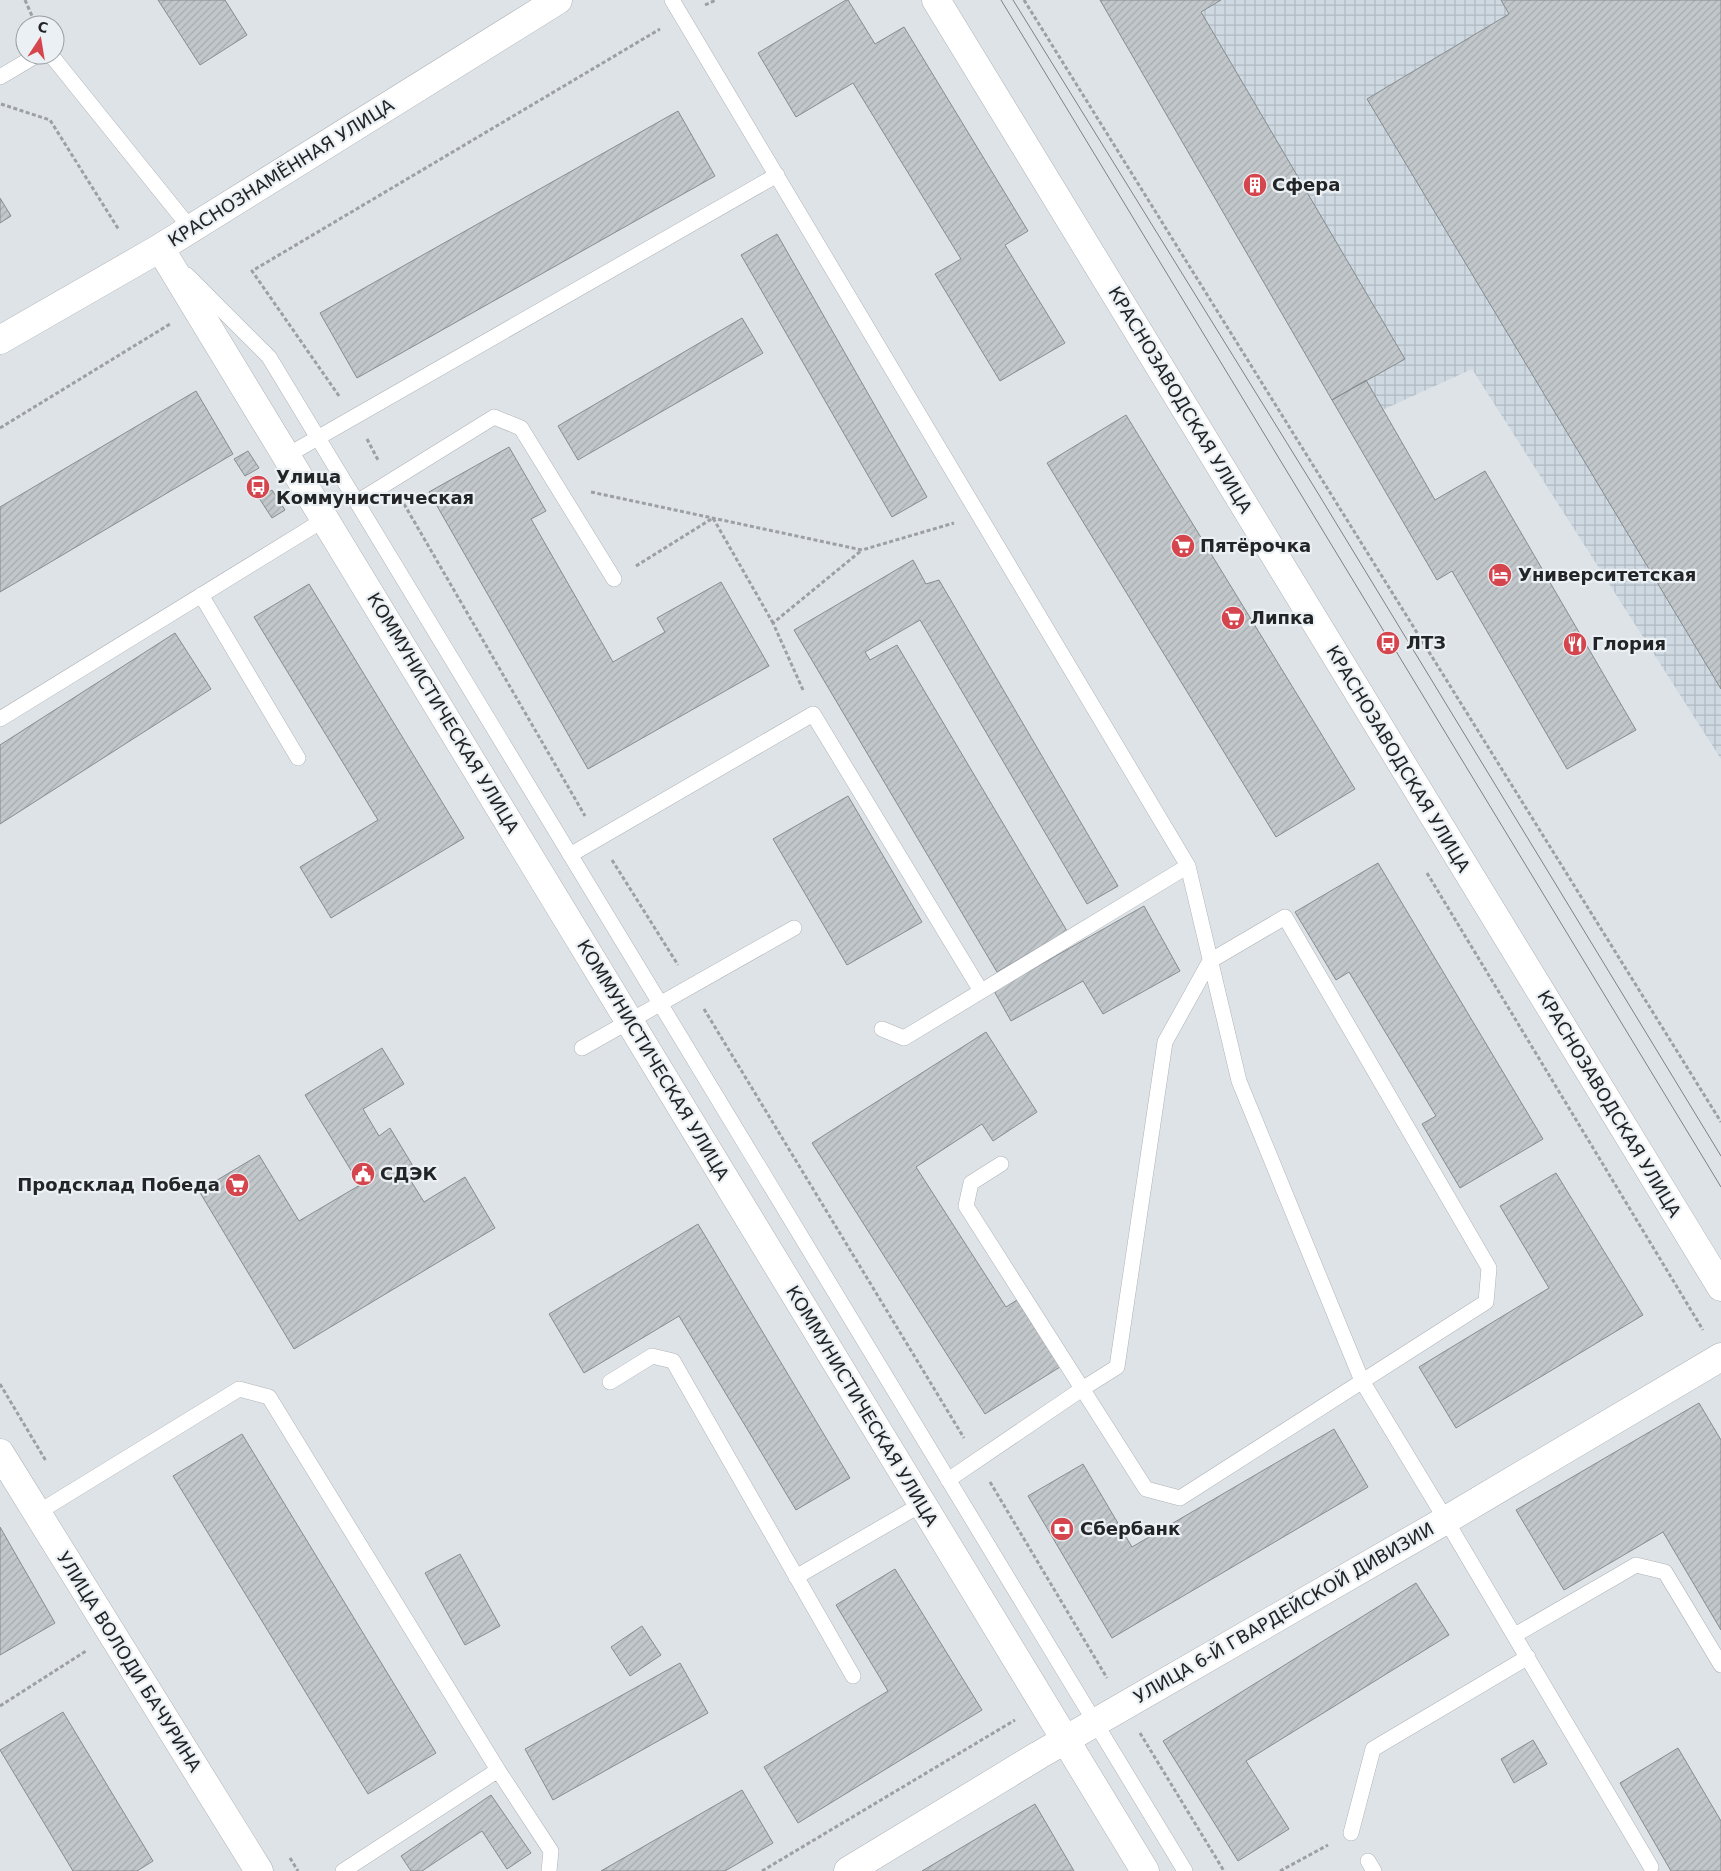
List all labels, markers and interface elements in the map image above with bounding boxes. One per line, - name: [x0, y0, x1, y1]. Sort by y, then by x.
- north arrow: [15, 15, 65, 65]
- text: С: [36, 18, 49, 36]
- street label: КРАСНОЗНАМЁННАЯ УЛИЦА: [164, 94, 398, 251]
- building icon: Сфера: [1242, 172, 1268, 198]
- place label: Сфера: [1272, 174, 1340, 195]
- street label: КРАСНОЗАВОДСКАЯ УЛИЦА: [1104, 283, 1257, 518]
- place label: Улица Коммунистическая: [276, 466, 474, 508]
- bus stop icon: Улица Коммунистическая: [245, 474, 271, 500]
- supermarket icon: Пятёрочка: [1170, 533, 1196, 559]
- place label: Пятёрочка: [1200, 535, 1311, 556]
- hotel icon: Университетская: [1487, 562, 1513, 588]
- place label: Университетская: [1518, 564, 1696, 585]
- street label: КОММУНИСТИЧЕСКАЯ УЛИЦА: [363, 589, 524, 837]
- supermarket icon: Липка: [1220, 605, 1246, 631]
- place label: Липка: [1250, 607, 1314, 628]
- bus stop icon: ЛТЗ: [1375, 630, 1401, 656]
- restaurant icon: Глория: [1562, 631, 1588, 657]
- place label: ЛТЗ: [1406, 632, 1446, 653]
- place label: Глория: [1592, 633, 1666, 654]
- street label: КРАСНОЗАВОДСКАЯ УЛИЦА: [1322, 642, 1475, 877]
- street label: КОММУНИСТИЧЕСКАЯ УЛИЦА: [573, 936, 734, 1184]
- street label: КРАСНОЗАВОДСКАЯ УЛИЦА: [1533, 987, 1686, 1222]
- public building icon: СДЭК: [350, 1161, 376, 1187]
- place label: СДЭК: [380, 1163, 437, 1184]
- supermarket icon: Продсклад Победа: [224, 1172, 250, 1198]
- place label: Продсклад Победа: [17, 1174, 220, 1195]
- street label: КОММУНИСТИЧЕСКАЯ УЛИЦА: [782, 1282, 943, 1530]
- bank icon: Сбербанк: [1049, 1516, 1075, 1542]
- place label: Сбербанк: [1080, 1518, 1180, 1539]
- street label: УЛИЦА 6-Й ГВАРДЕЙСКОЙ ДИВИЗИИ: [1130, 1518, 1438, 1707]
- street label: УЛИЦА ВОЛОДИ БАЧУРИНА: [53, 1548, 206, 1776]

